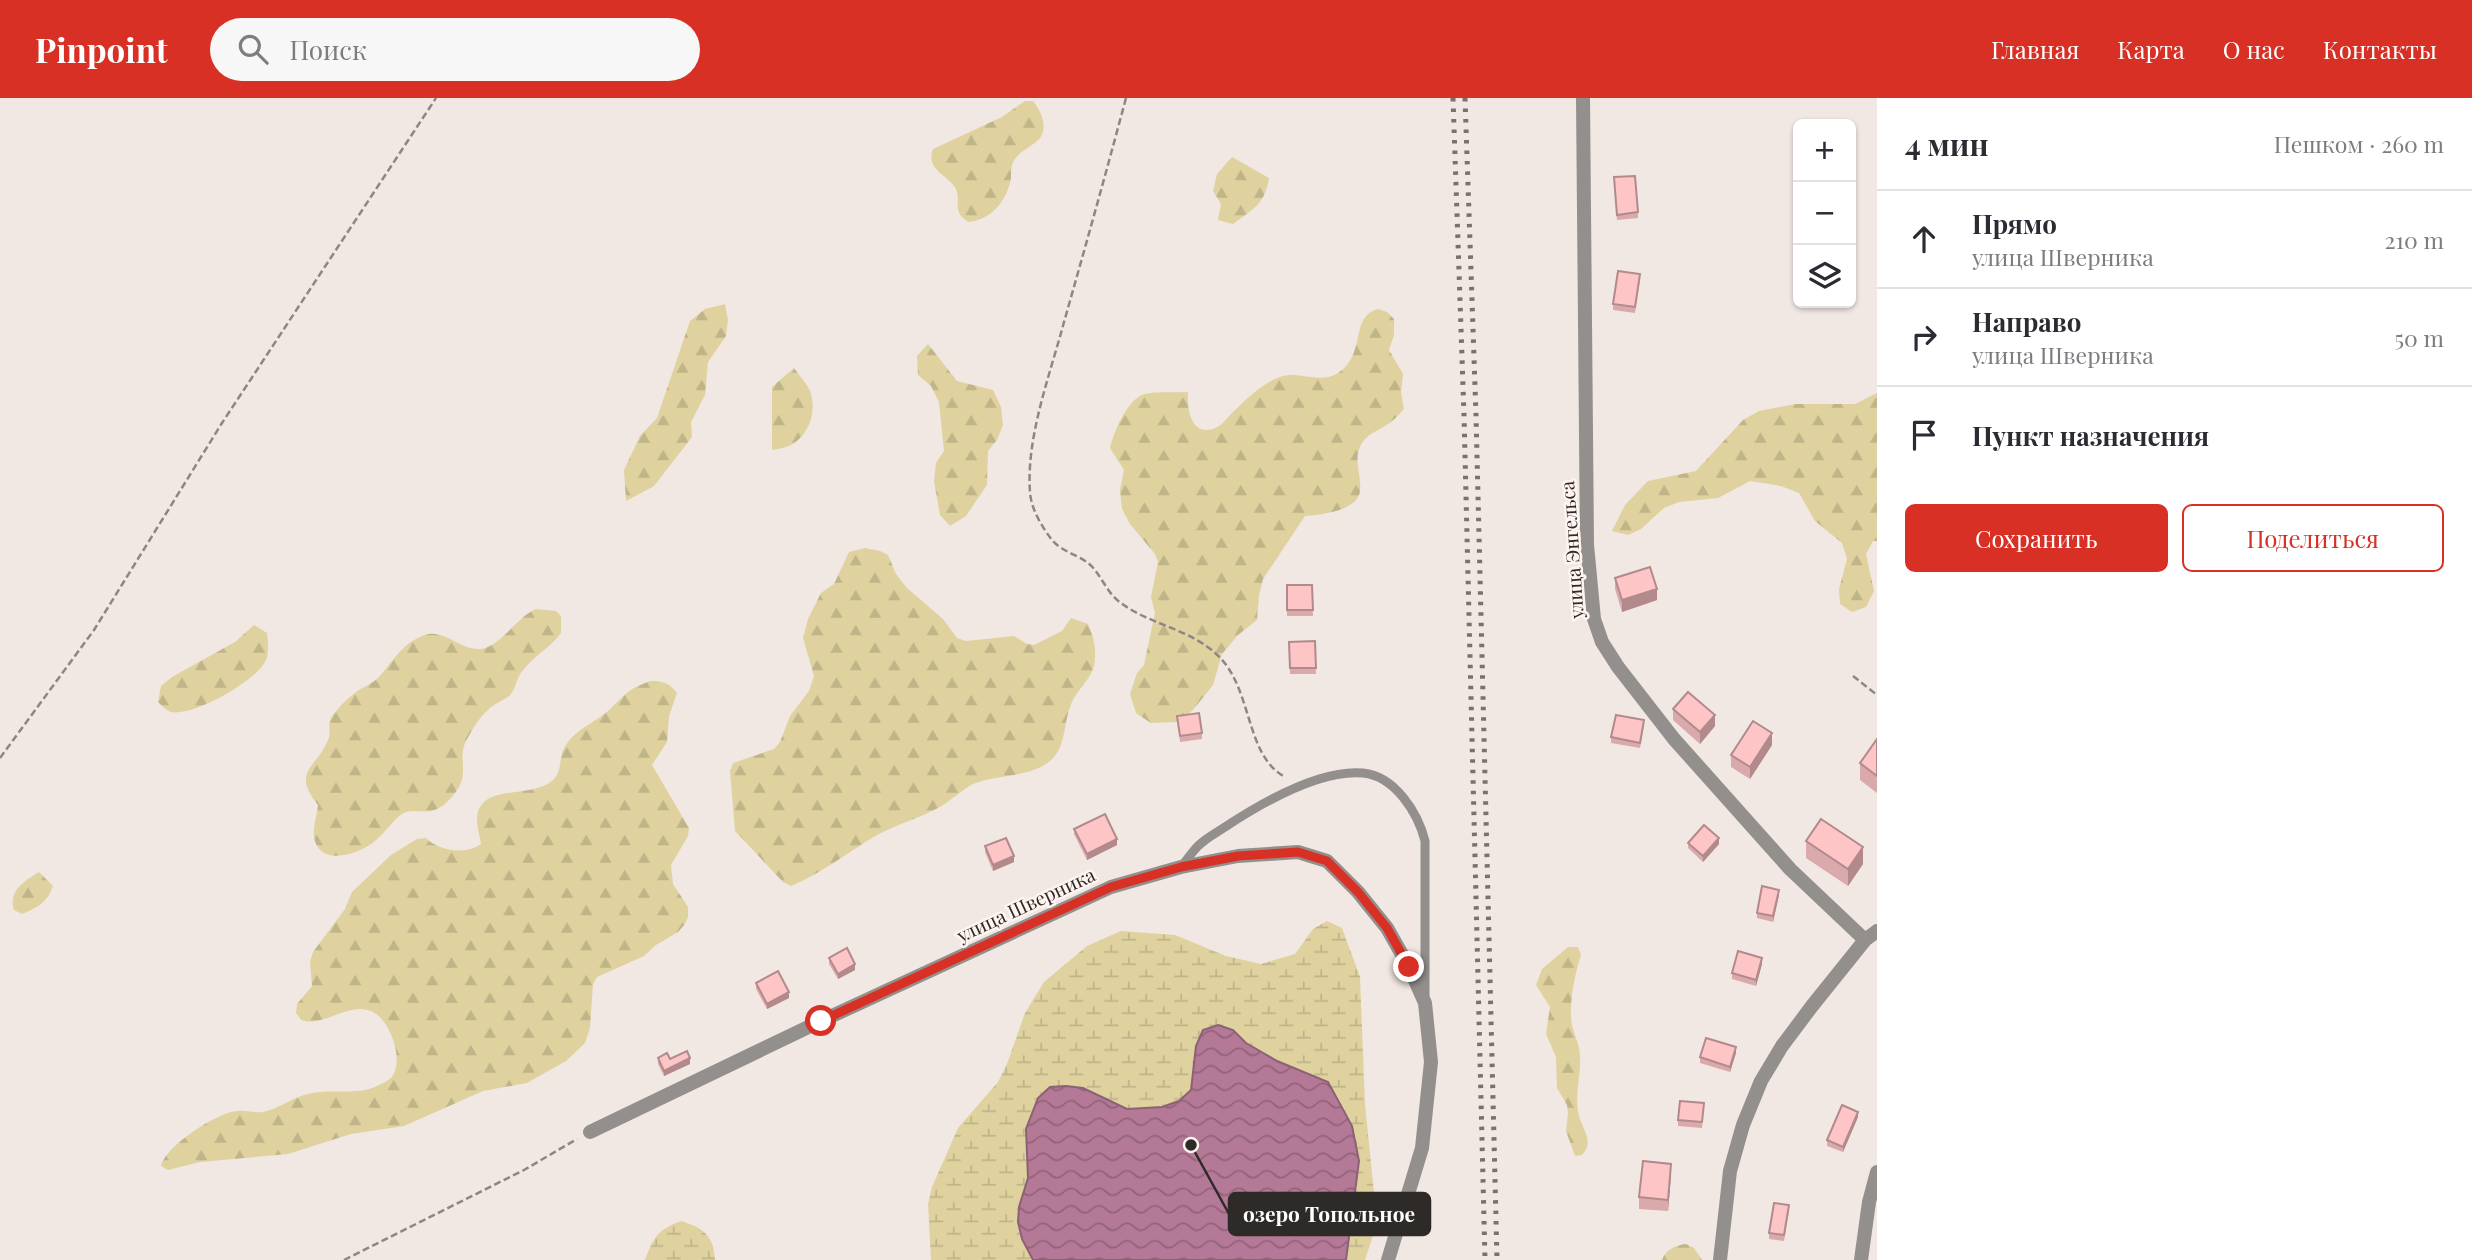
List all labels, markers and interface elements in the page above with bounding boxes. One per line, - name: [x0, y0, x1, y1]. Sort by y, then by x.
- search box: [210, 18, 700, 81]
- text: Pinpoint: [35, 27, 168, 71]
- icon: search: [234, 30, 272, 68]
- text: Поиск: [290, 32, 367, 67]
- text: Главная: [1991, 33, 2079, 65]
- text: Карта: [2117, 33, 2185, 65]
- text: О нас: [2223, 33, 2285, 65]
- text: Контакты: [2323, 33, 2437, 65]
- map controls: [1793, 119, 1856, 308]
- button: +: [1793, 119, 1856, 182]
- text: 4 мин: [1905, 124, 1989, 164]
- text: Пешком · 260 m: [2274, 128, 2444, 159]
- button: −: [1793, 182, 1856, 245]
- text: Прямо: [1972, 206, 2057, 241]
- icon: ahead: [1905, 220, 1943, 258]
- text: 210 m: [2385, 224, 2444, 255]
- text: улица Шверника: [1972, 241, 2154, 272]
- button: layers: [1793, 245, 1856, 308]
- text: Направо: [1972, 304, 2081, 339]
- icon: right: [1905, 318, 1943, 356]
- text: 50 m: [2395, 322, 2444, 353]
- text: улица Шверника: [1972, 339, 2154, 370]
- icon: arrive: [1905, 416, 1943, 454]
- text: Пункт назначения: [1972, 418, 2209, 453]
- street label: улица Энгельса: [1553, 480, 1589, 621]
- button: Сохранить: [1905, 504, 2168, 572]
- button: Поделиться: [2182, 504, 2444, 572]
- street label: улица Шверника: [951, 860, 1100, 948]
- route end: [1393, 951, 1424, 982]
- route start: [805, 1005, 836, 1036]
- callout: озеро Топольное: [1229, 1193, 1430, 1235]
- text: озеро Топольное: [1243, 1199, 1415, 1227]

